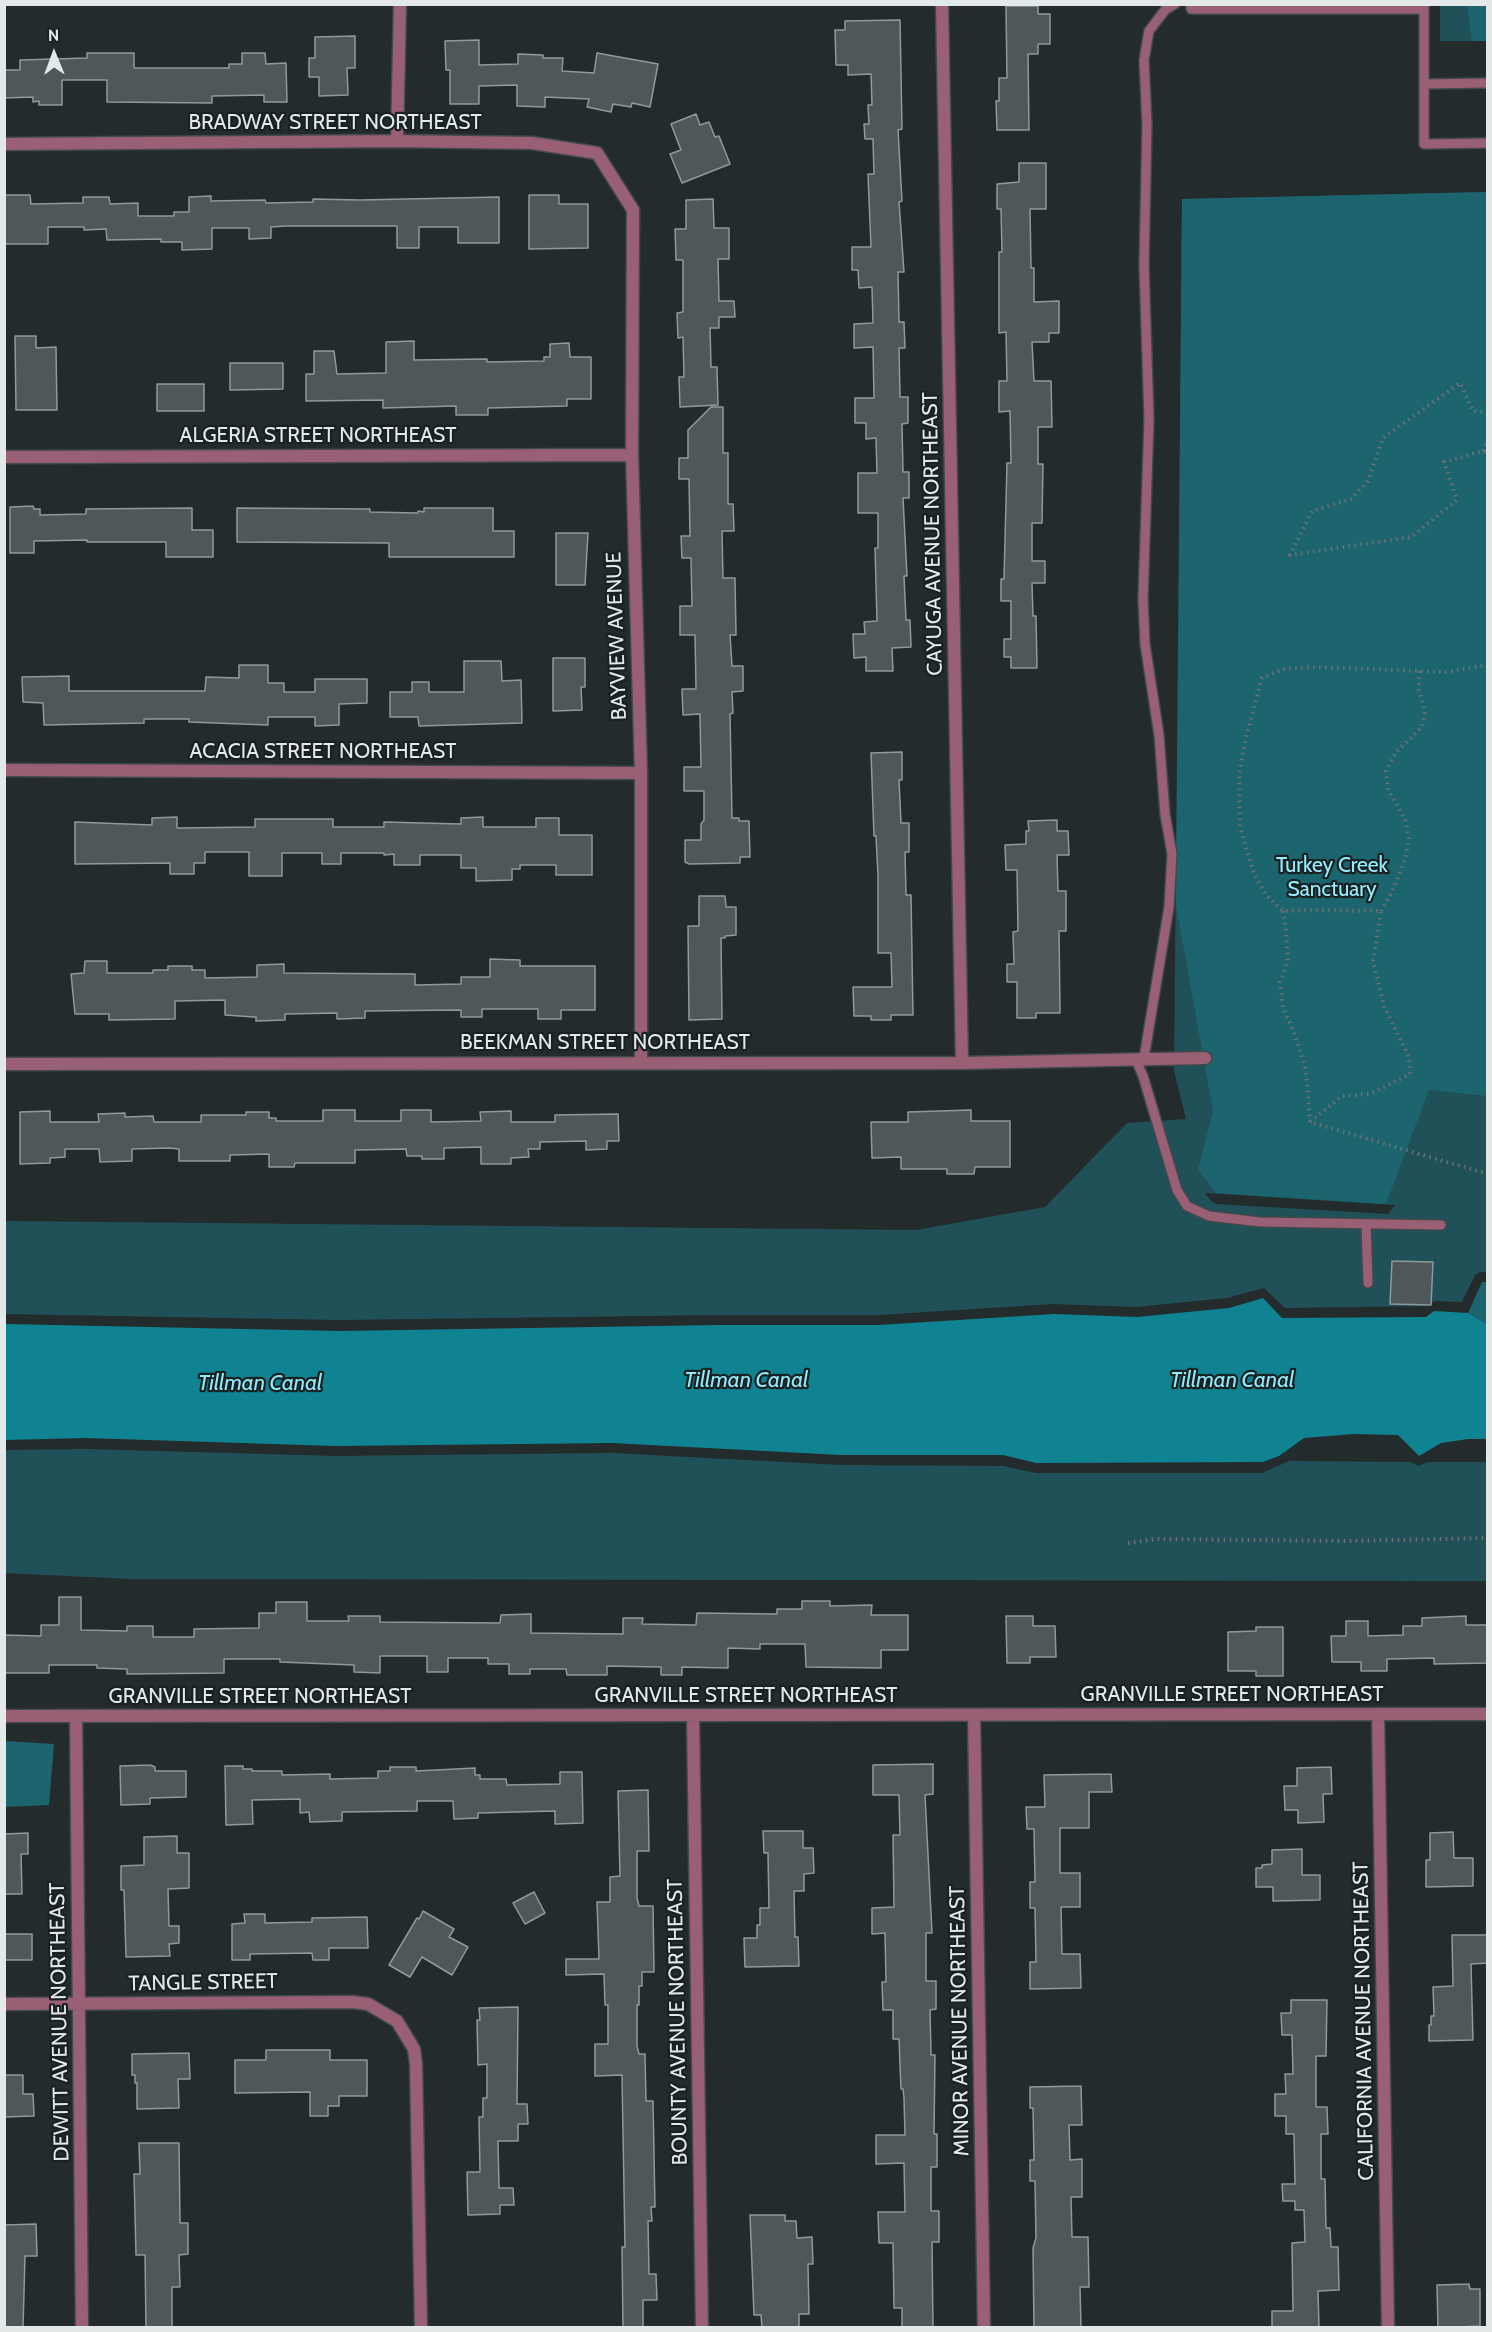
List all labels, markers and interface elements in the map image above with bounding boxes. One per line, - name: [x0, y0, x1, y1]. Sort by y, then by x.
- north arrow: [24, 24, 84, 84]
- text: N: [48, 26, 59, 45]
- street label: BRADWAY STREET NORTHEAST: [188, 110, 482, 136]
- street label: CAYUGA AVENUE NORTHEAST: [918, 392, 948, 676]
- street label: ALGERIA STREET NORTHEAST: [179, 423, 457, 449]
- street label: BAYVIEW AVENUE: [601, 551, 633, 721]
- street label: ACACIA STREET NORTHEAST: [190, 739, 456, 765]
- park label: Turkey Creek Sanctuary: [1276, 853, 1388, 903]
- street label: BEEKMAN STREET NORTHEAST: [460, 1030, 750, 1056]
- water label: Tillman Canal: [684, 1368, 808, 1394]
- water label: Tillman Canal: [1170, 1368, 1294, 1394]
- water label: Tillman Canal: [198, 1371, 322, 1397]
- street label: GRANVILLE STREET NORTHEAST: [1081, 1682, 1383, 1708]
- street label: GRANVILLE STREET NORTHEAST: [595, 1683, 897, 1709]
- street label: GRANVILLE STREET NORTHEAST: [109, 1684, 411, 1710]
- street label: CALIFORNIA AVENUE NORTHEAST: [1349, 1861, 1379, 2181]
- street label: BOUNTY AVENUE NORTHEAST: [663, 1878, 693, 2166]
- street label: DEWITT AVENUE NORTHEAST: [45, 1882, 75, 2162]
- street label: MINOR AVENUE NORTHEAST: [945, 1885, 975, 2157]
- street label: TANGLE STREET: [128, 1969, 278, 1997]

